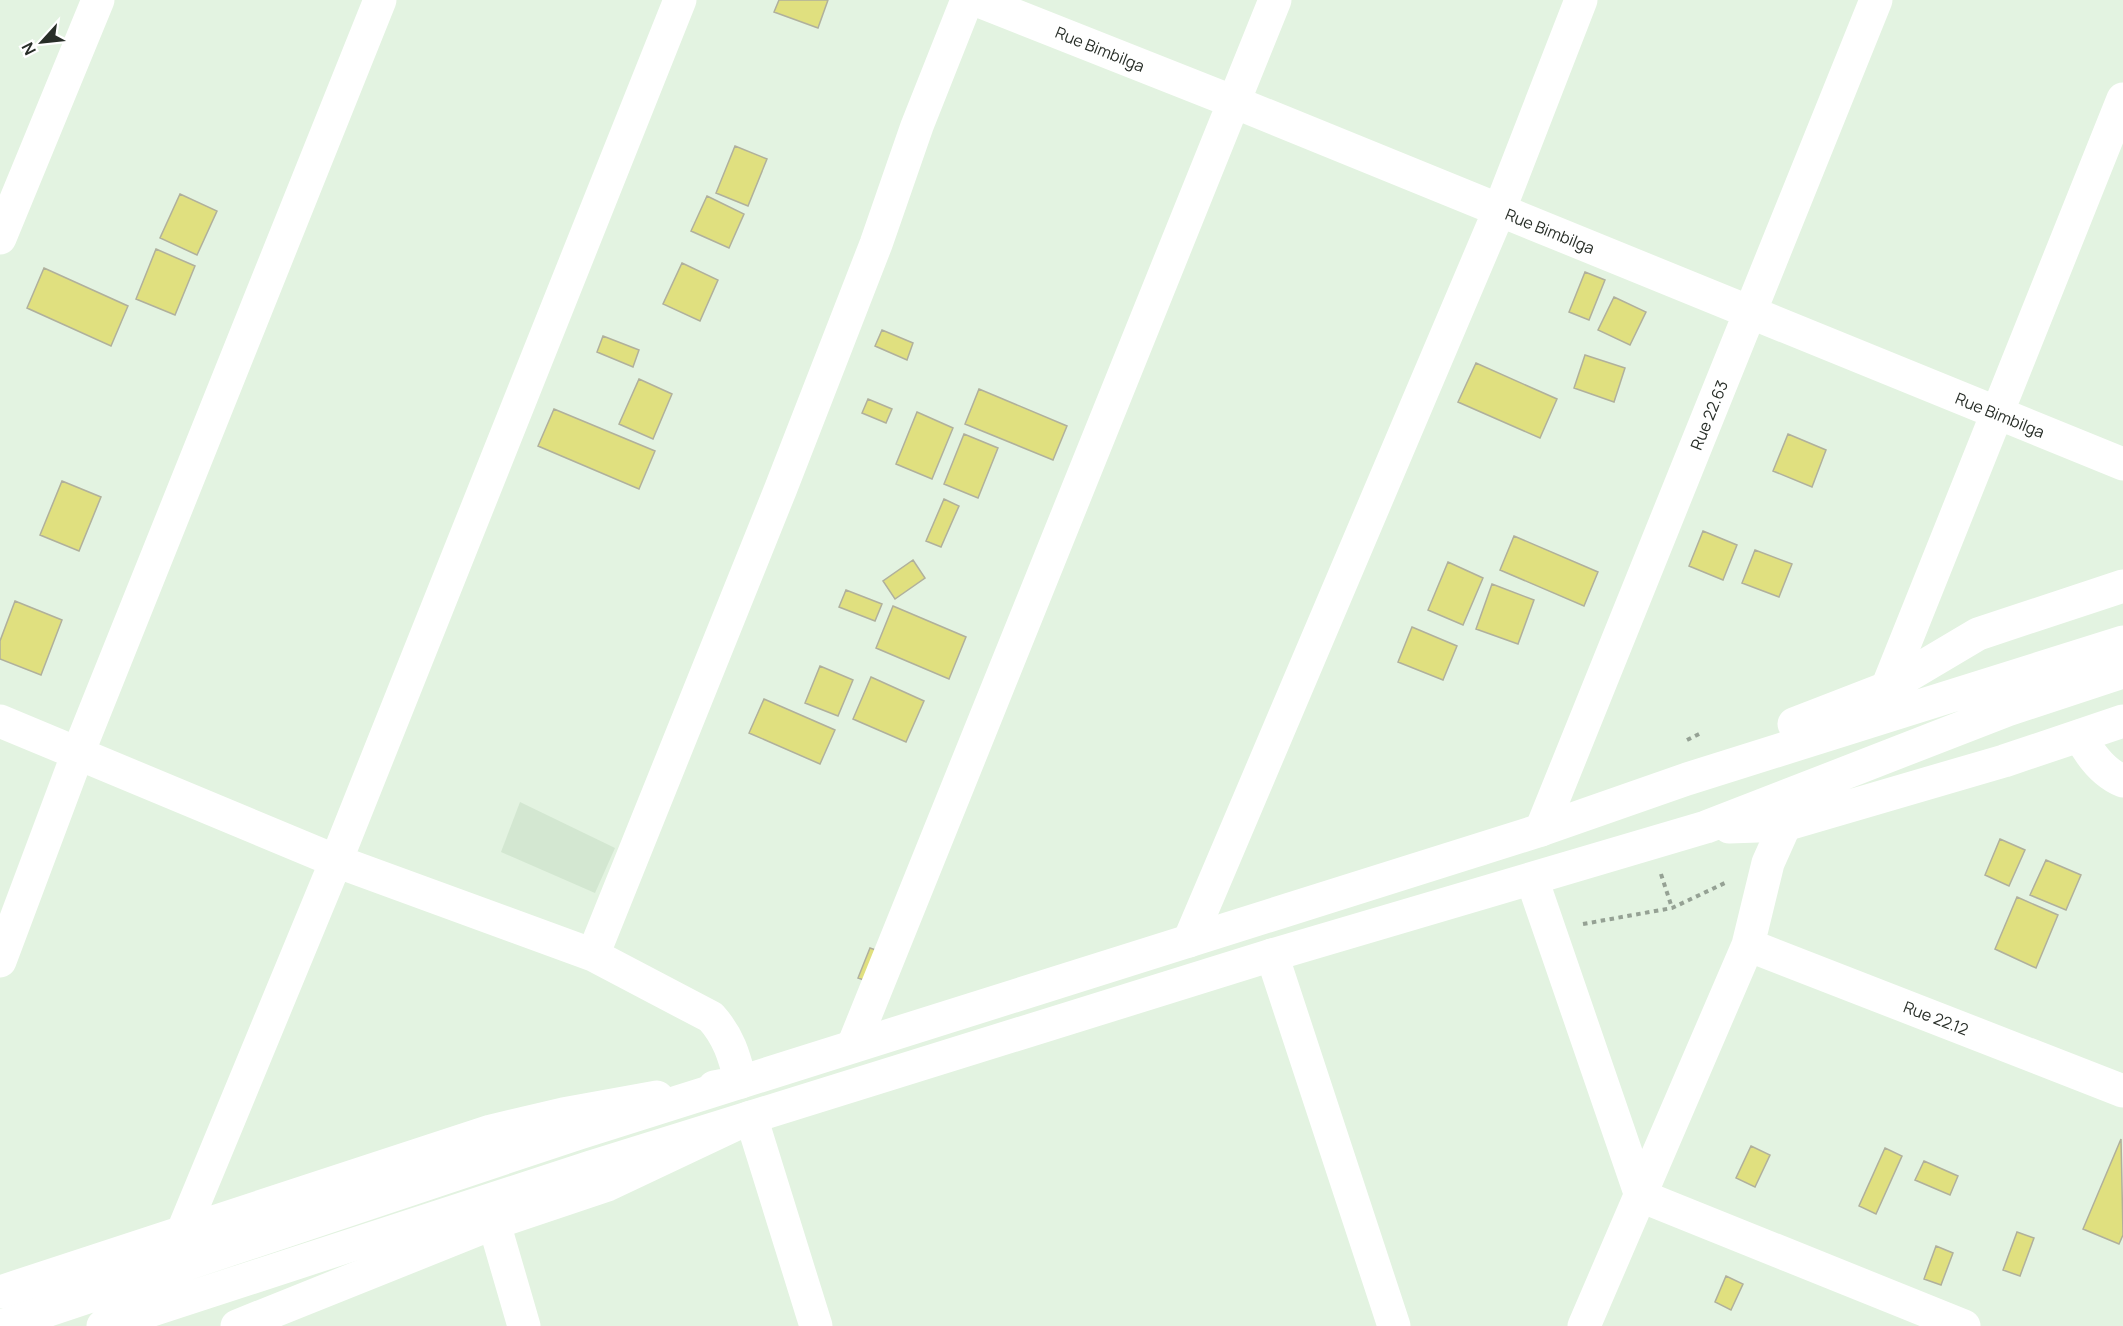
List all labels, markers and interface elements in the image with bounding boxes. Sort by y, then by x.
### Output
north arrow [12,12,72,72]
street label: Rue Bimbilga [1052,21,1148,77]
text: N [16,39,41,59]
street label: Rue Bimbilga [1502,203,1598,259]
street label: Rue 22.63 [1685,377,1733,453]
street label: Rue Bimbilga [1952,387,2048,443]
street label: Rue 22.12 [1900,996,1972,1040]

